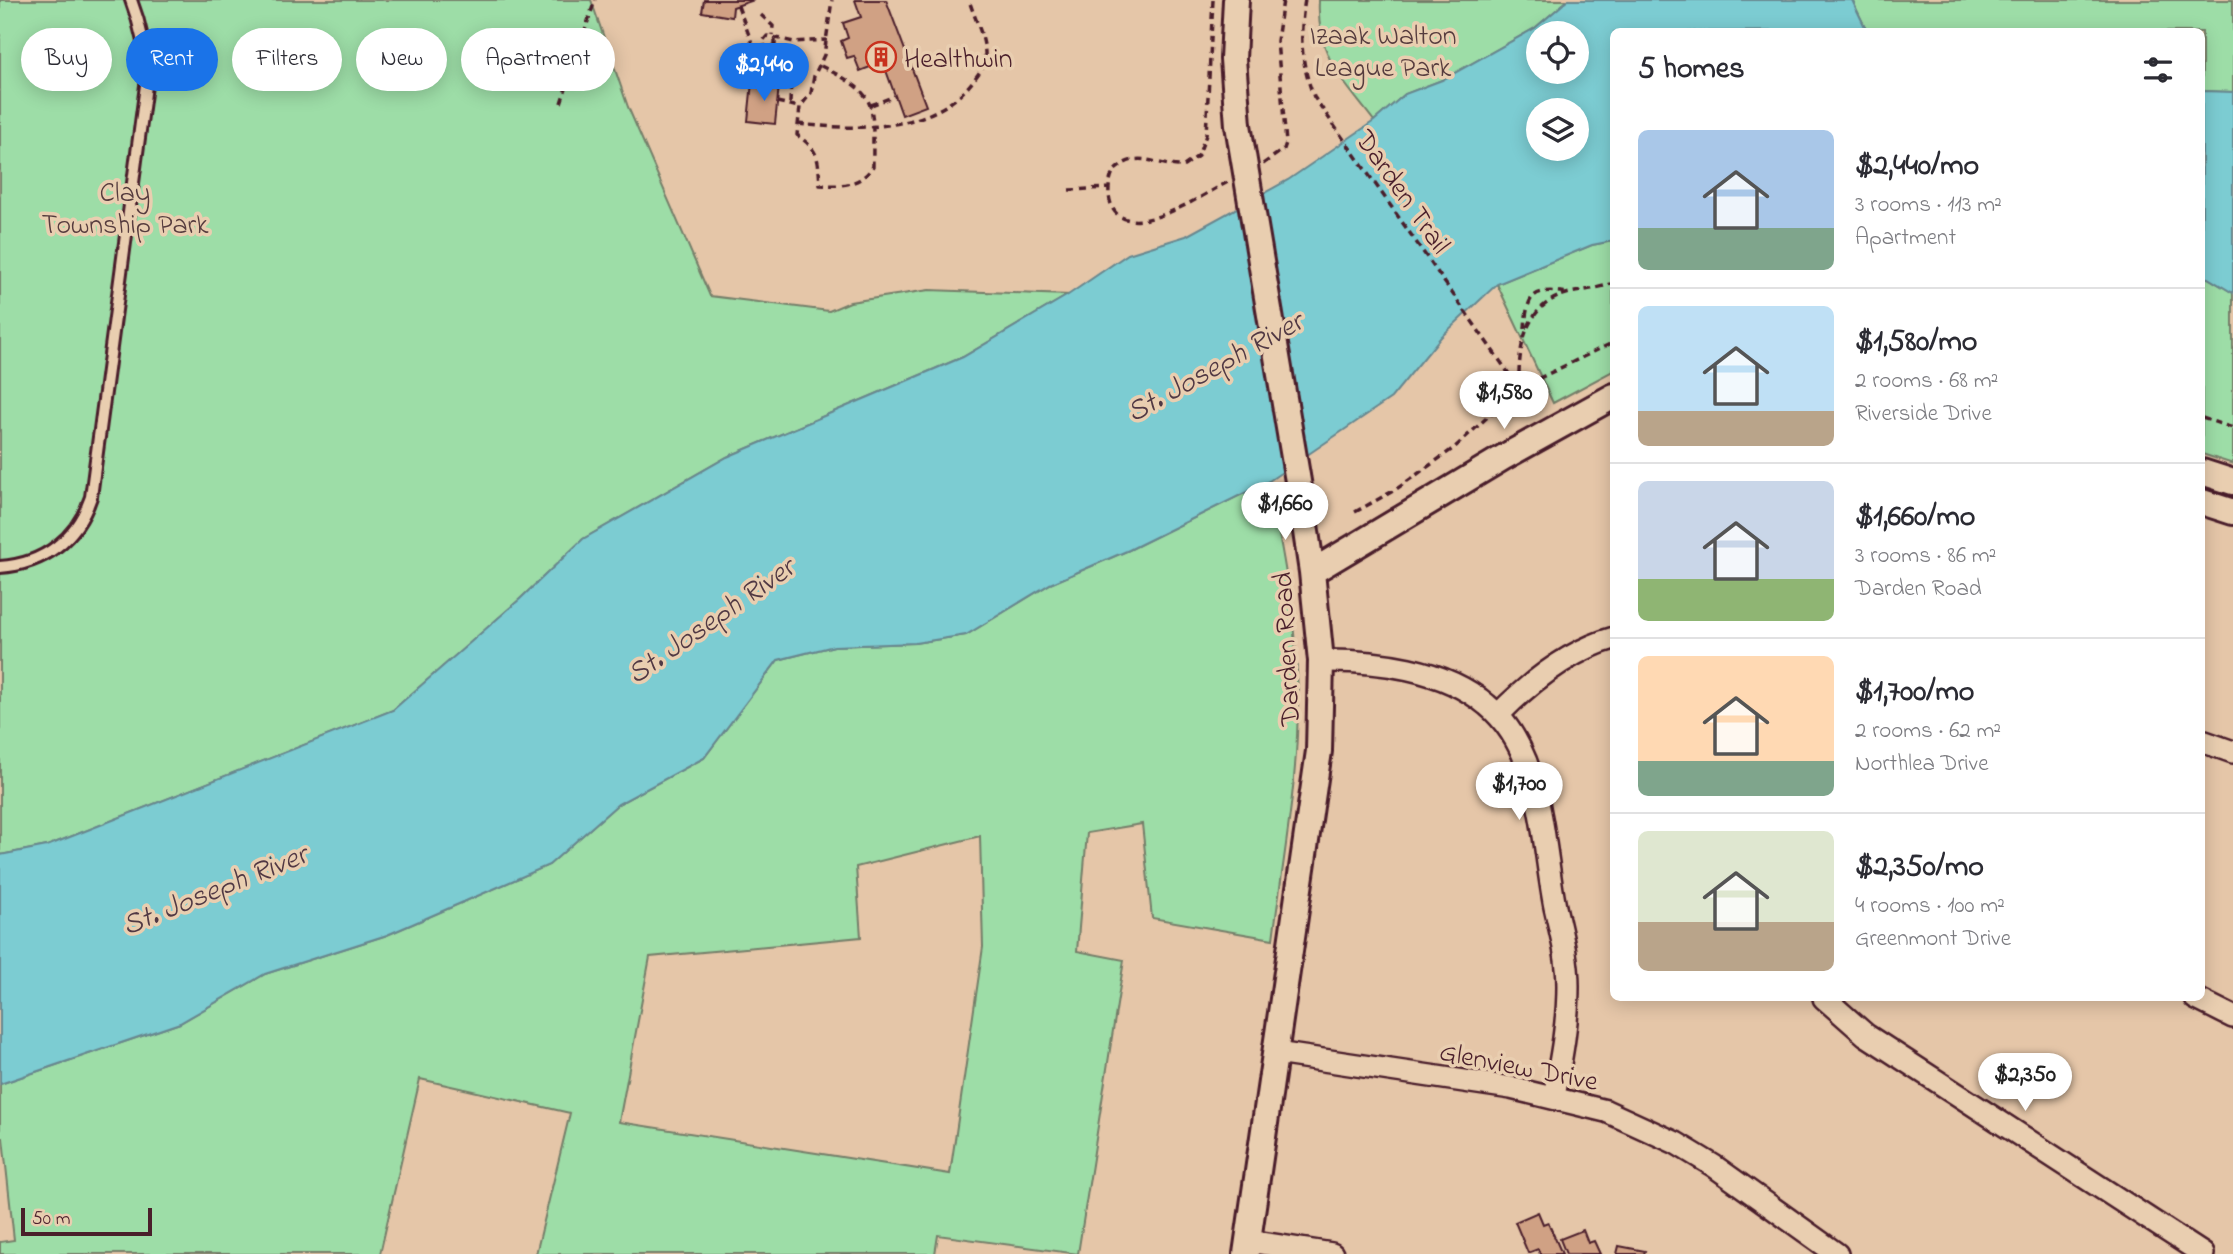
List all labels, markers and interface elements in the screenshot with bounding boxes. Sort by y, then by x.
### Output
park label: Izaak Walton League Park [1309,17,1457,90]
map controls [1526,21,1589,161]
button: locate [1526,21,1589,84]
chip: Buy [21,28,112,91]
chip: Rent [126,28,218,91]
chip: Filters [232,28,342,91]
chip: New [356,28,447,91]
chip: Apartment [461,28,615,91]
building icon: Healthwin [864,40,898,74]
place label: Healthwin [904,40,1013,81]
pin: $2,440 [707,43,821,103]
text: 5 homes [1638,48,1745,92]
text: $2,440 [735,49,793,82]
icon: filters [2139,51,2177,89]
button: layers [1526,98,1589,161]
street label: Darden Trail [1343,122,1459,263]
text: $2,440/mo [1855,145,1979,189]
icon: home [1694,158,1778,242]
park label: Clay Township Park [41,174,209,247]
text: 3 rooms · 113 m² [1855,189,2002,222]
text: Apartment [1855,222,1956,255]
water label: St. Joseph River [1119,300,1315,435]
text: $1,580/mo [1855,321,1977,365]
icon: home [1694,334,1778,418]
text: 2 rooms · 68 m² [1855,365,1998,398]
pin: $1,580 [1447,372,1561,431]
text: $1,580 [1476,377,1532,410]
text: Riverside Drive [1855,398,1992,431]
pin: $1,660 [1228,482,1342,542]
text: $1,660 [1257,488,1313,521]
text: $1,660/mo [1855,496,1975,540]
icon: home [1694,509,1778,593]
text: 3 rooms · 86 m² [1855,540,1996,573]
water label: St. Joseph River [619,546,808,697]
street label: Darden Road [1264,570,1313,728]
text: Darden Road [1855,573,1982,606]
text: $1,700/mo [1855,671,1974,715]
icon: home [1694,684,1778,768]
text: 2 rooms · 62 m² [1855,715,2001,748]
text: Northlea Drive [1855,748,1989,781]
pin: $1,700 [1462,762,1576,822]
text: $1,700 [1492,768,1546,801]
water label: St. Joseph River [116,833,318,949]
text: $2,350/mo [1855,846,1984,890]
icon: home [1694,859,1778,943]
text: 4 rooms · 100 m² [1855,890,2005,923]
text: Greenmont Drive [1855,923,2011,956]
street label: Glenview Drive [1435,1033,1602,1104]
pin: $2,350 [1968,1054,2082,1113]
text: $2,350 [1994,1059,2056,1092]
scale bar [21,1205,152,1237]
text: 50 m [32,1206,71,1233]

